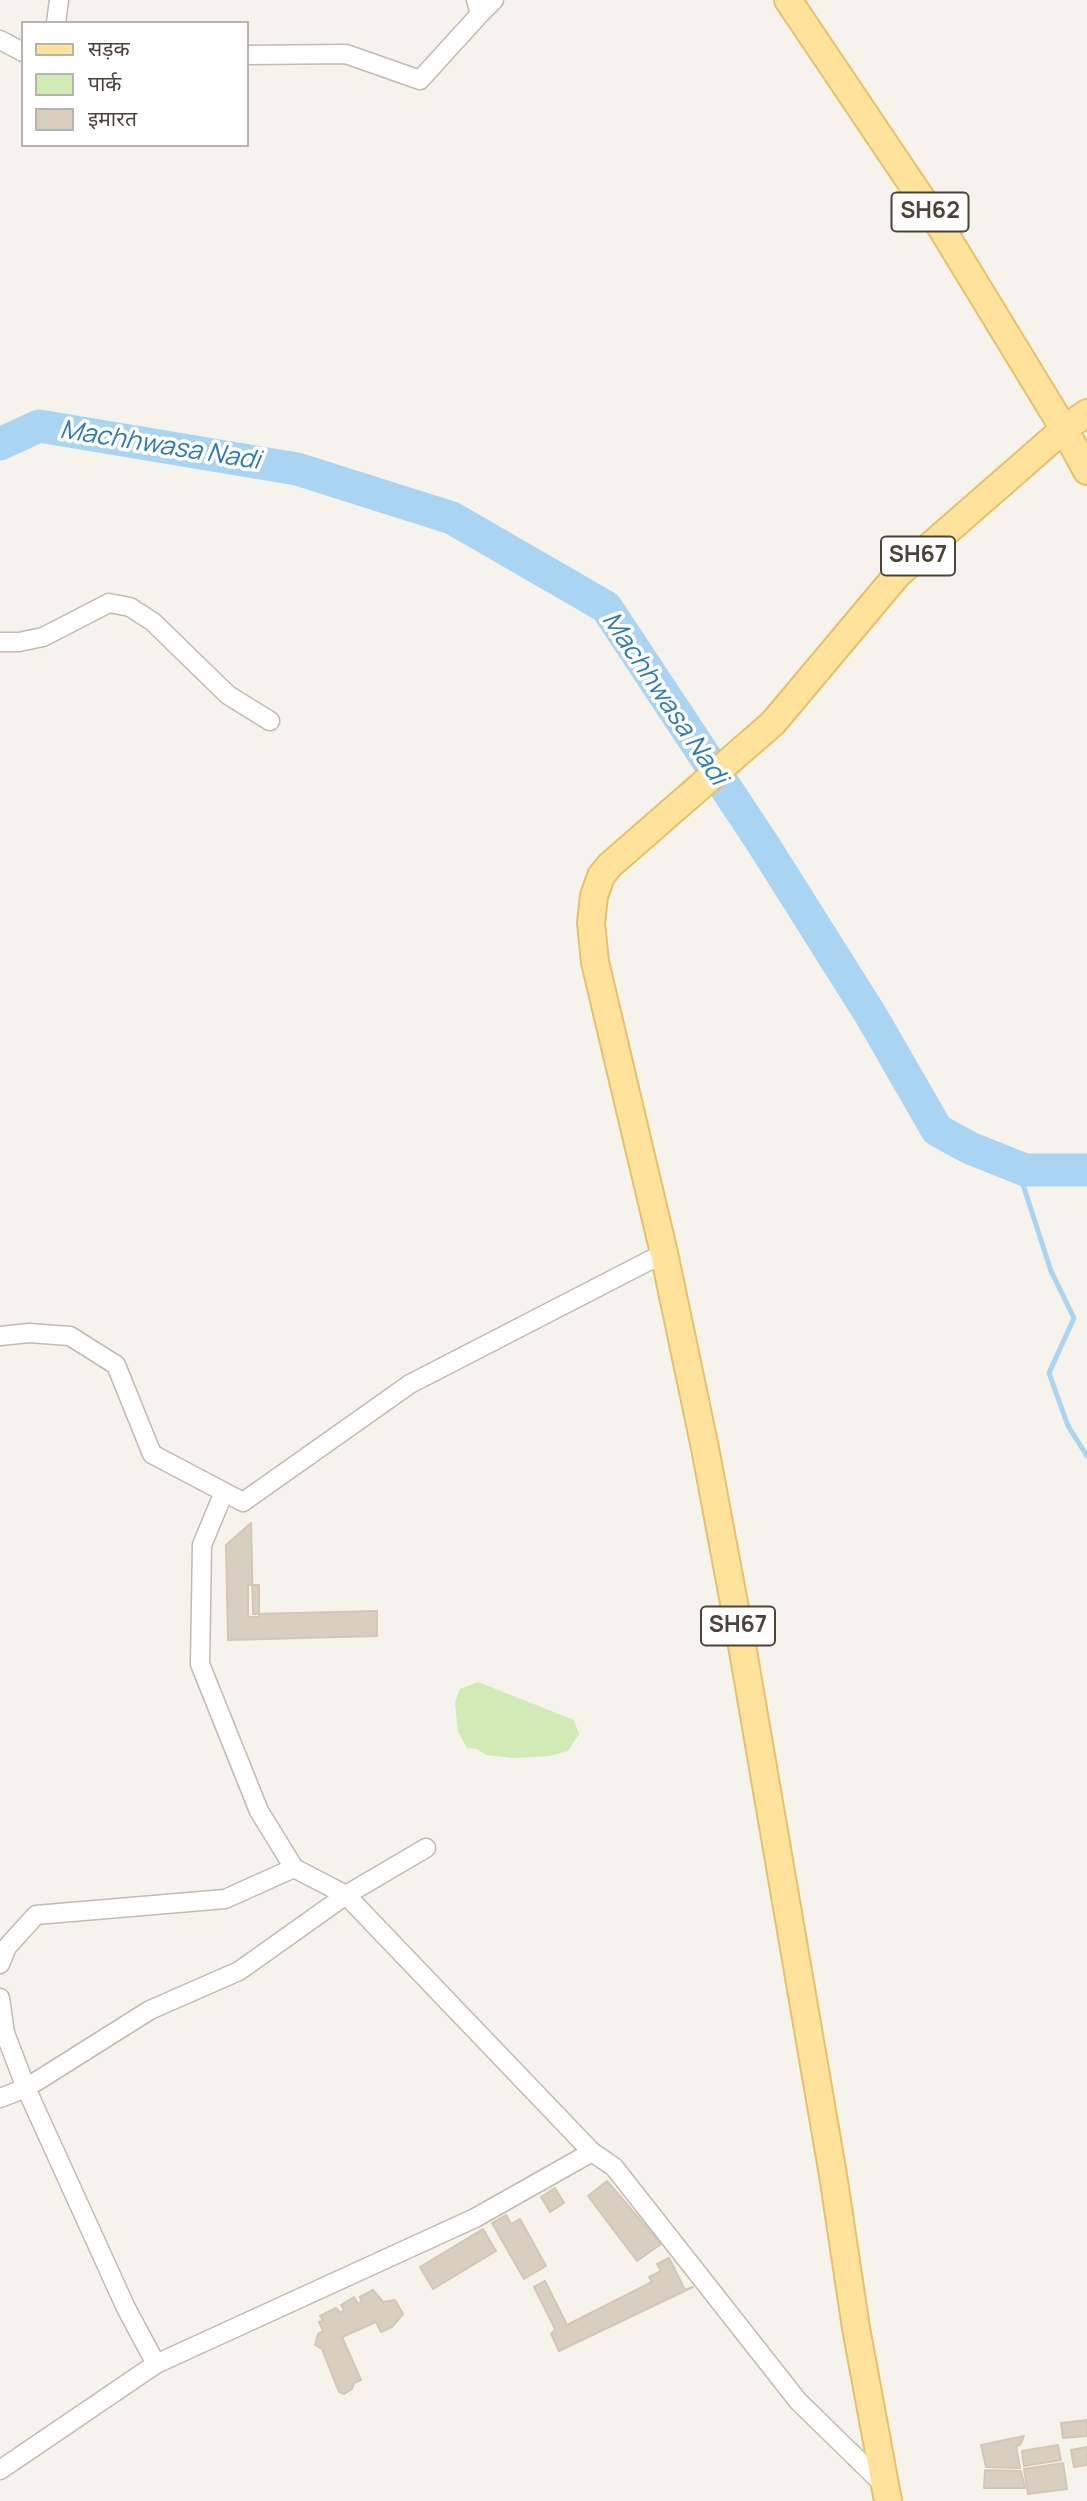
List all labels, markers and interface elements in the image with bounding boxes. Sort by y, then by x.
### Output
legend [21,21,248,147]
text: सड़क [88,34,130,62]
text: पार्क [88,69,122,97]
text: इमारत [88,104,137,132]
road number: SH62 [892,192,968,232]
water label: Machhwasa Nadi [58,415,262,477]
road number: SH67 [881,536,955,576]
water label: Machhwasa Nadi [595,606,733,792]
road number: SH67 [701,1606,775,1646]

